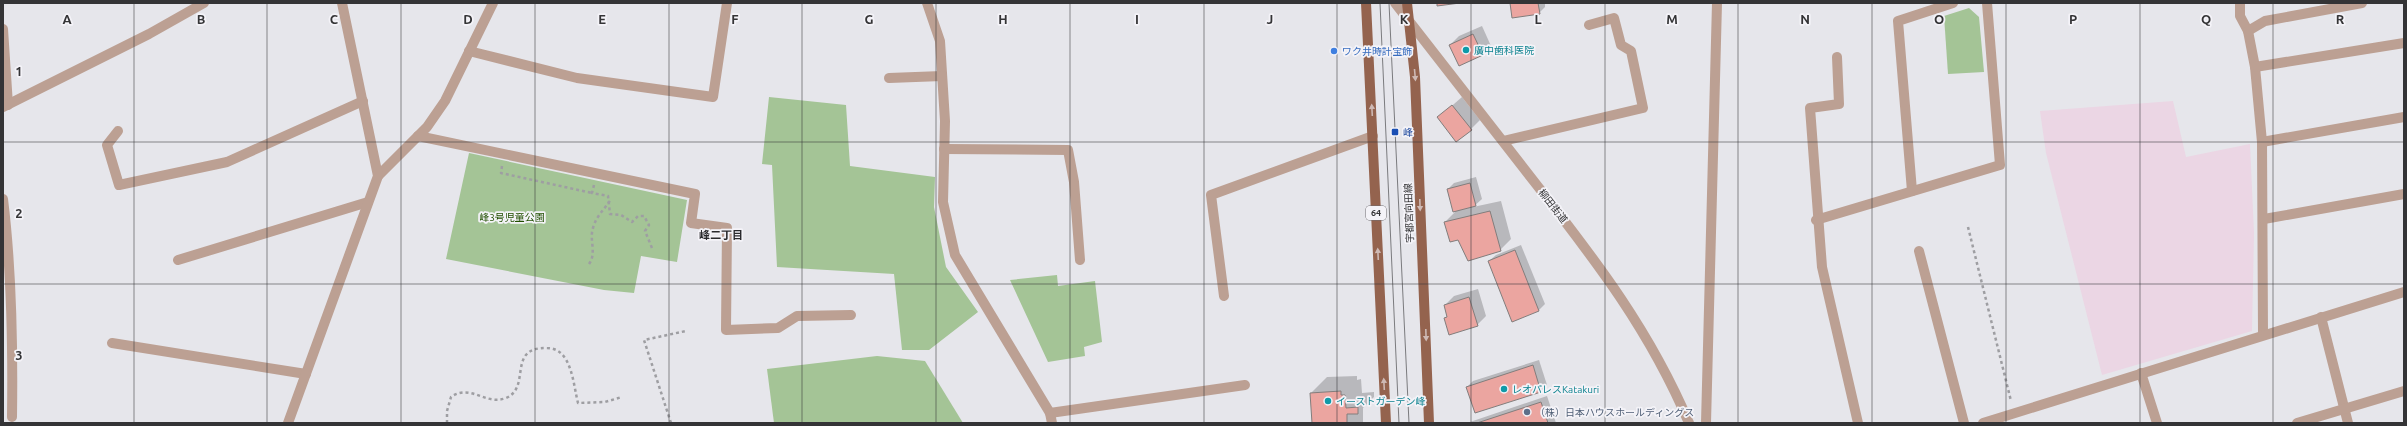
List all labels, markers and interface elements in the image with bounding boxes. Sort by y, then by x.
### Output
text: A [62,12,72,26]
text: B [197,12,206,26]
text: C [330,12,339,26]
text: D [463,12,473,26]
text: E [598,12,606,26]
text: F [731,12,739,26]
text: G [865,12,874,26]
text: H [998,12,1008,26]
text: I [1135,12,1139,26]
text: J [1267,12,1273,26]
text: K [1400,12,1409,26]
text: L [1534,12,1542,26]
text: M [1666,12,1678,26]
text: N [1800,12,1810,26]
text: O [1934,12,1944,26]
text: P [2069,12,2077,26]
text: Q [2201,12,2211,26]
text: R [2336,12,2345,26]
marker: 廣中歯科医院 [1461,45,1471,55]
place label: 廣中歯科医院 [1474,45,1534,56]
marker: ワク井時計宝飾 [1329,46,1339,56]
place label: ワク井時計宝飾 [1342,46,1412,57]
text: 1 [15,64,23,78]
one-way arrow [1411,69,1418,81]
one-way arrow [1368,104,1375,116]
marker: 峰 [1390,127,1400,137]
place label: 峰 [1403,127,1413,138]
street label: 宇都宮向田線 [1402,183,1416,243]
street label: 柳田街道 [1536,187,1570,225]
one-way arrow [1417,199,1424,211]
text: 2 [15,206,23,220]
road number: 64 [1366,206,1386,220]
park label: 峰3号児童公園 [479,212,545,223]
district label: 峰二丁目 [699,229,743,241]
one-way arrow [1375,247,1381,260]
one-way arrow [1422,329,1429,341]
text: 3 [15,348,23,362]
one-way arrow [1381,377,1387,390]
marker: レオパレスKatakuri [1499,384,1509,394]
place label: レオパレスKatakuri [1512,384,1599,395]
marker: イーストガーデン峰 [1323,396,1333,406]
place label: イーストガーデン峰 [1336,396,1426,407]
marker: （株）日本ハウスホールディングス [1522,407,1532,417]
place label: （株）日本ハウスホールディングス [1535,407,1694,418]

